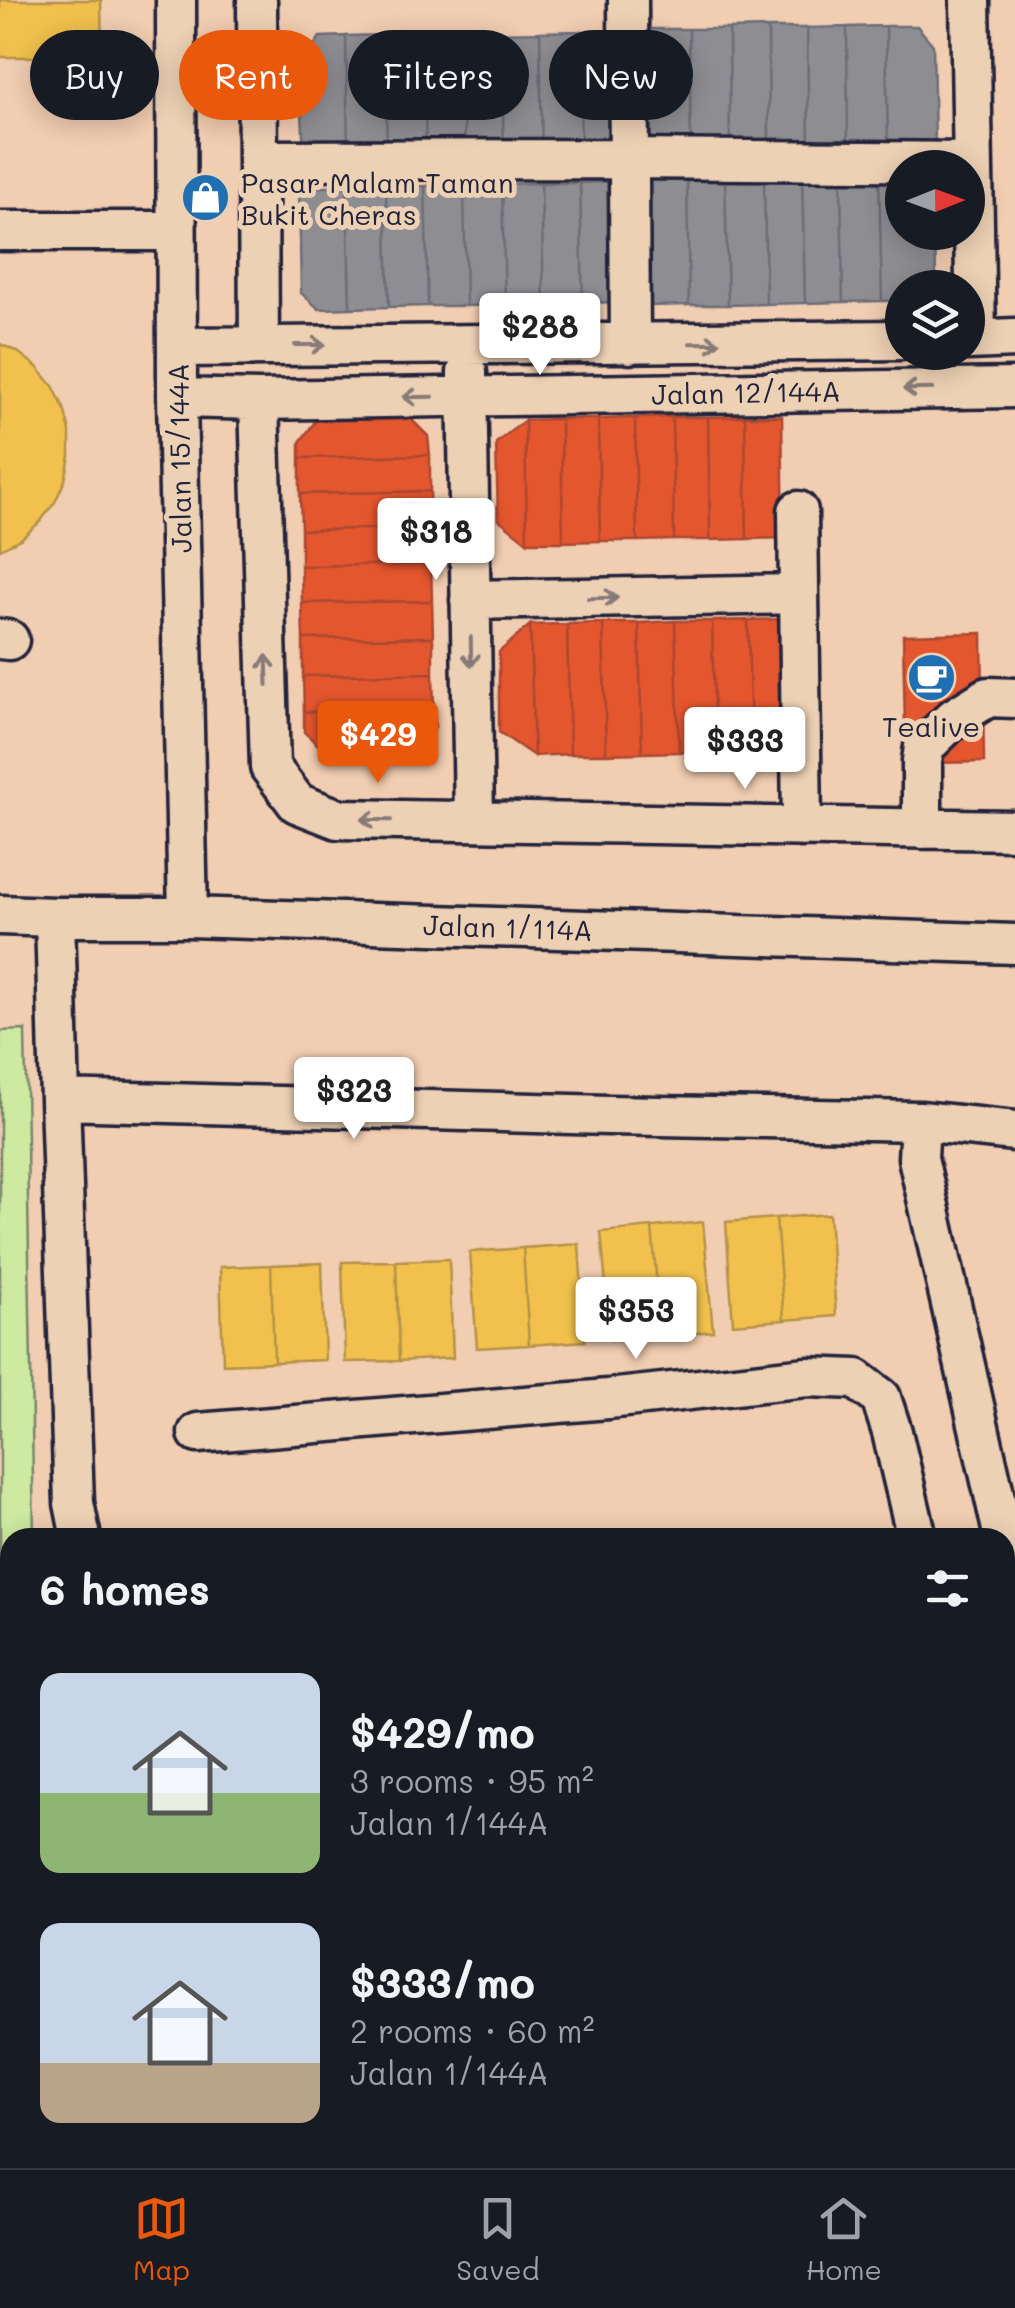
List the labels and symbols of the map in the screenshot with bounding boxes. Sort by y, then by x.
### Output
north arrow [885,150,985,250]
place label: Pasar Malam Taman Bukit Cheras [241,164,513,232]
shop icon: Pasar Malam Taman Bukit Cheras [180,172,232,224]
pin: $288 [481,293,599,378]
one-way arrow [688,334,720,352]
one-way arrow [292,336,325,354]
street label: Jalan 15/144A [159,363,199,553]
street label: Jalan 12/144A [651,372,841,412]
one-way arrow [902,380,934,399]
one-way arrow [402,387,434,406]
pin: $318 [377,498,495,583]
one-way arrow [586,588,618,608]
one-way arrow [462,636,480,668]
cafe icon: Tealive [905,652,957,704]
one-way arrow [258,654,277,686]
pin: $429 [319,701,437,786]
pin: $333 [686,707,804,792]
place label: Tealive [882,708,980,744]
one-way arrow [361,810,394,830]
street label: Jalan 1/114A [423,906,593,948]
pin: $323 [295,1057,413,1142]
pin: $353 [577,1277,695,1362]

